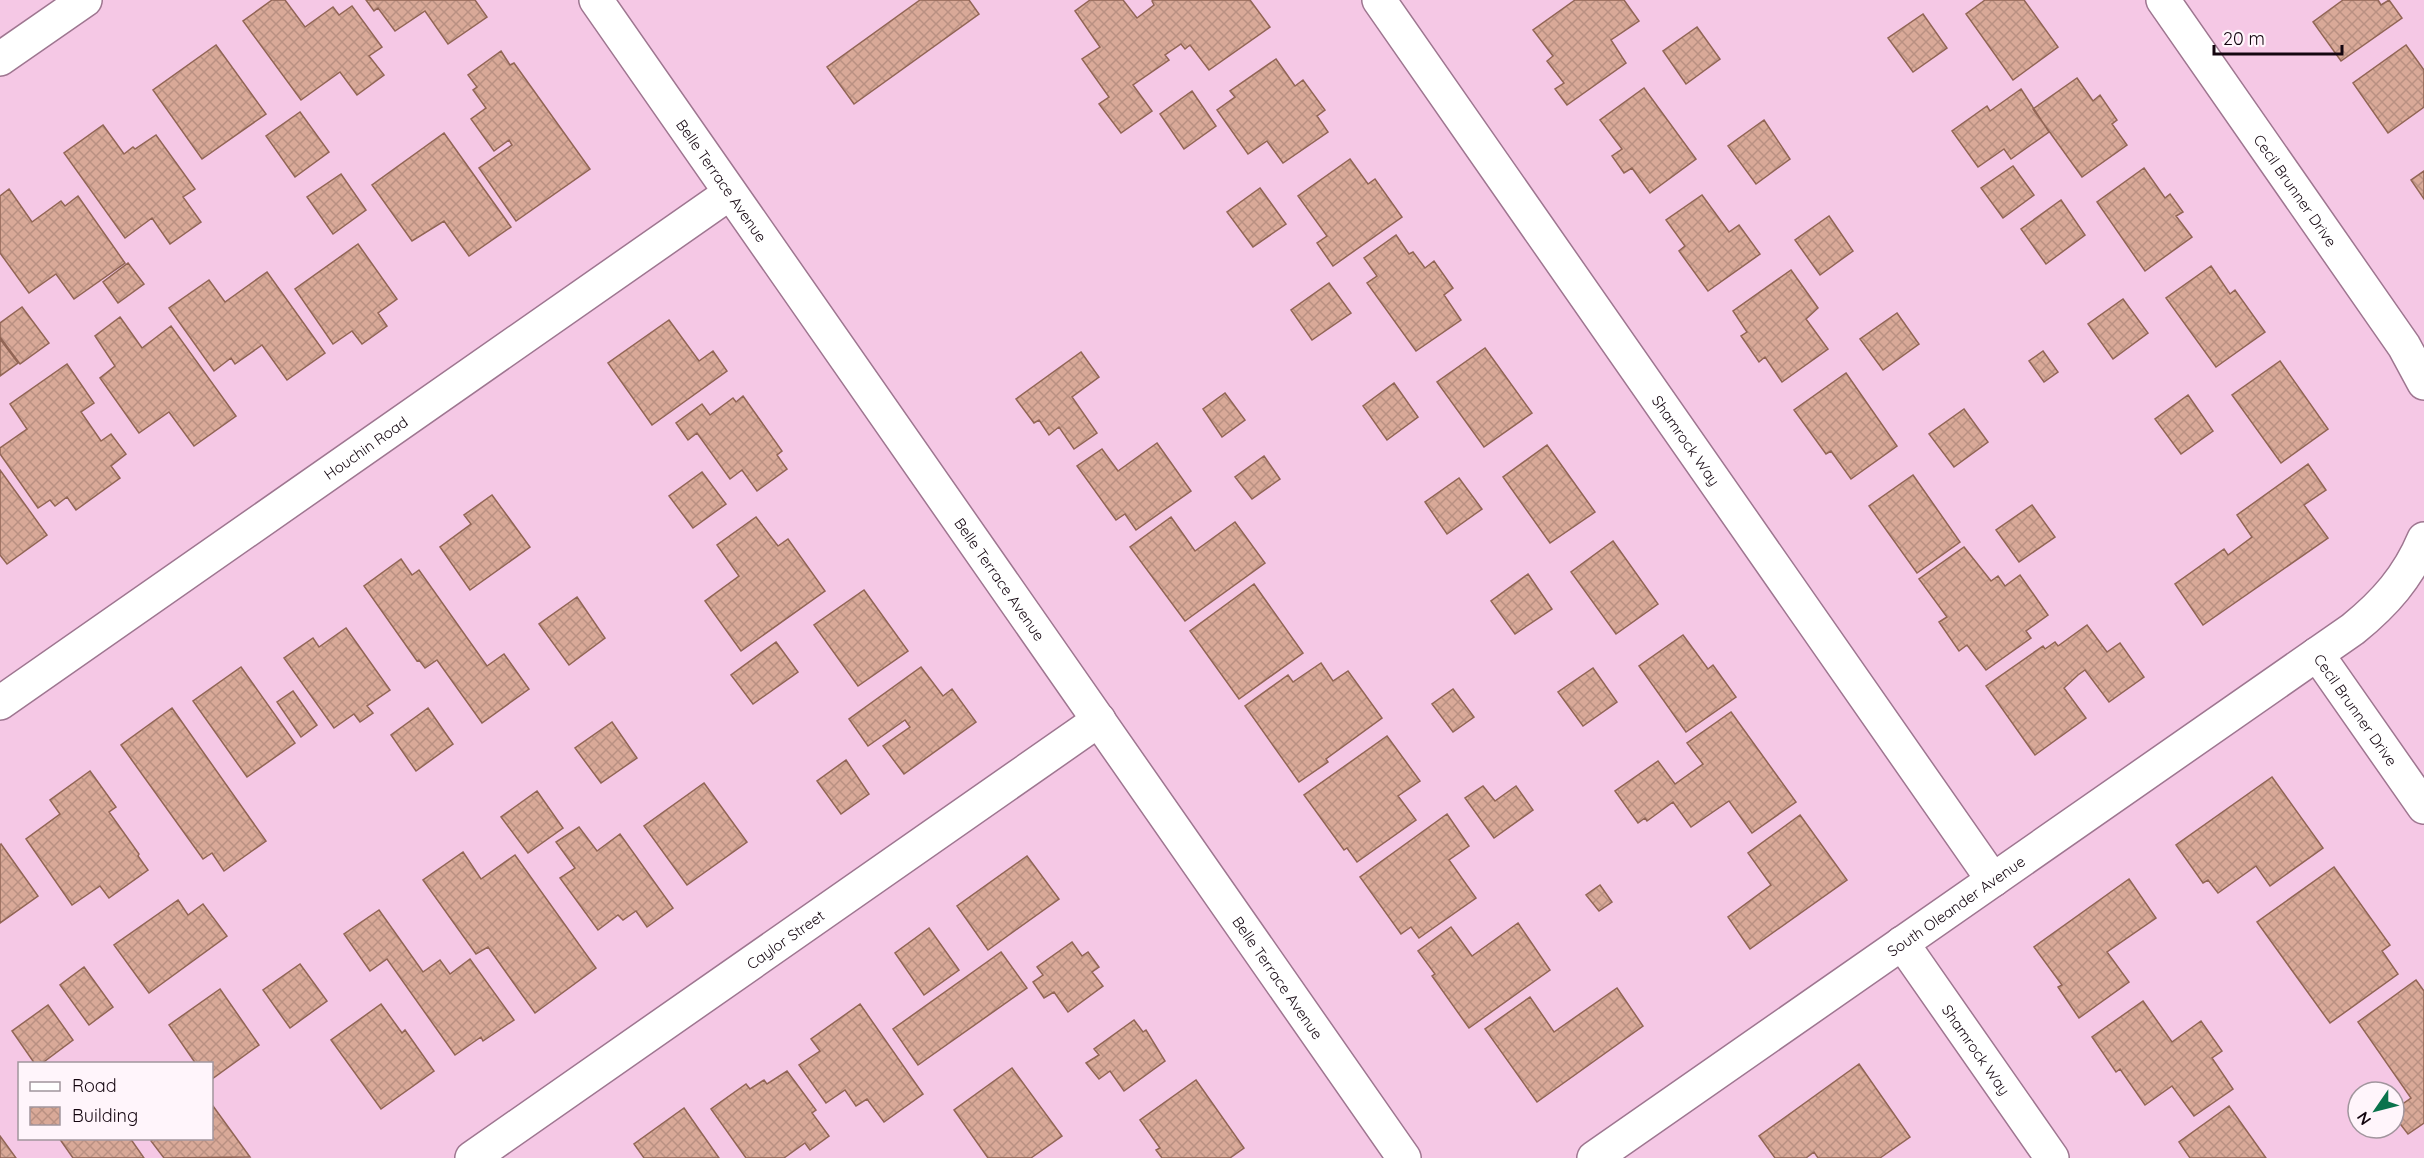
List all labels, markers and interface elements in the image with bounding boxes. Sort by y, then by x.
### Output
scale bar [2214,18,2342,56]
text: 20 m [2223,27,2265,50]
street label: Belle Terrace Avenue [672,115,771,246]
street label: Cecil Brunner Drive [2250,130,2341,250]
street label: Shamrock Way [1648,391,1724,489]
street label: Houchin Road [320,412,411,483]
street label: Belle Terrace Avenue [951,514,1049,644]
street label: Cecil Brunner Drive [2310,650,2402,770]
street label: South Oleander Avenue [1883,851,2028,960]
street label: Caylor Street [743,905,828,973]
street label: Belle Terrace Avenue [1229,912,1328,1043]
street label: Shamrock Way [1938,1001,2015,1099]
legend [18,1062,213,1140]
text: Road [72,1074,117,1097]
north arrow [2346,1080,2406,1140]
text: Building [72,1104,138,1127]
text: N [2352,1108,2375,1129]

